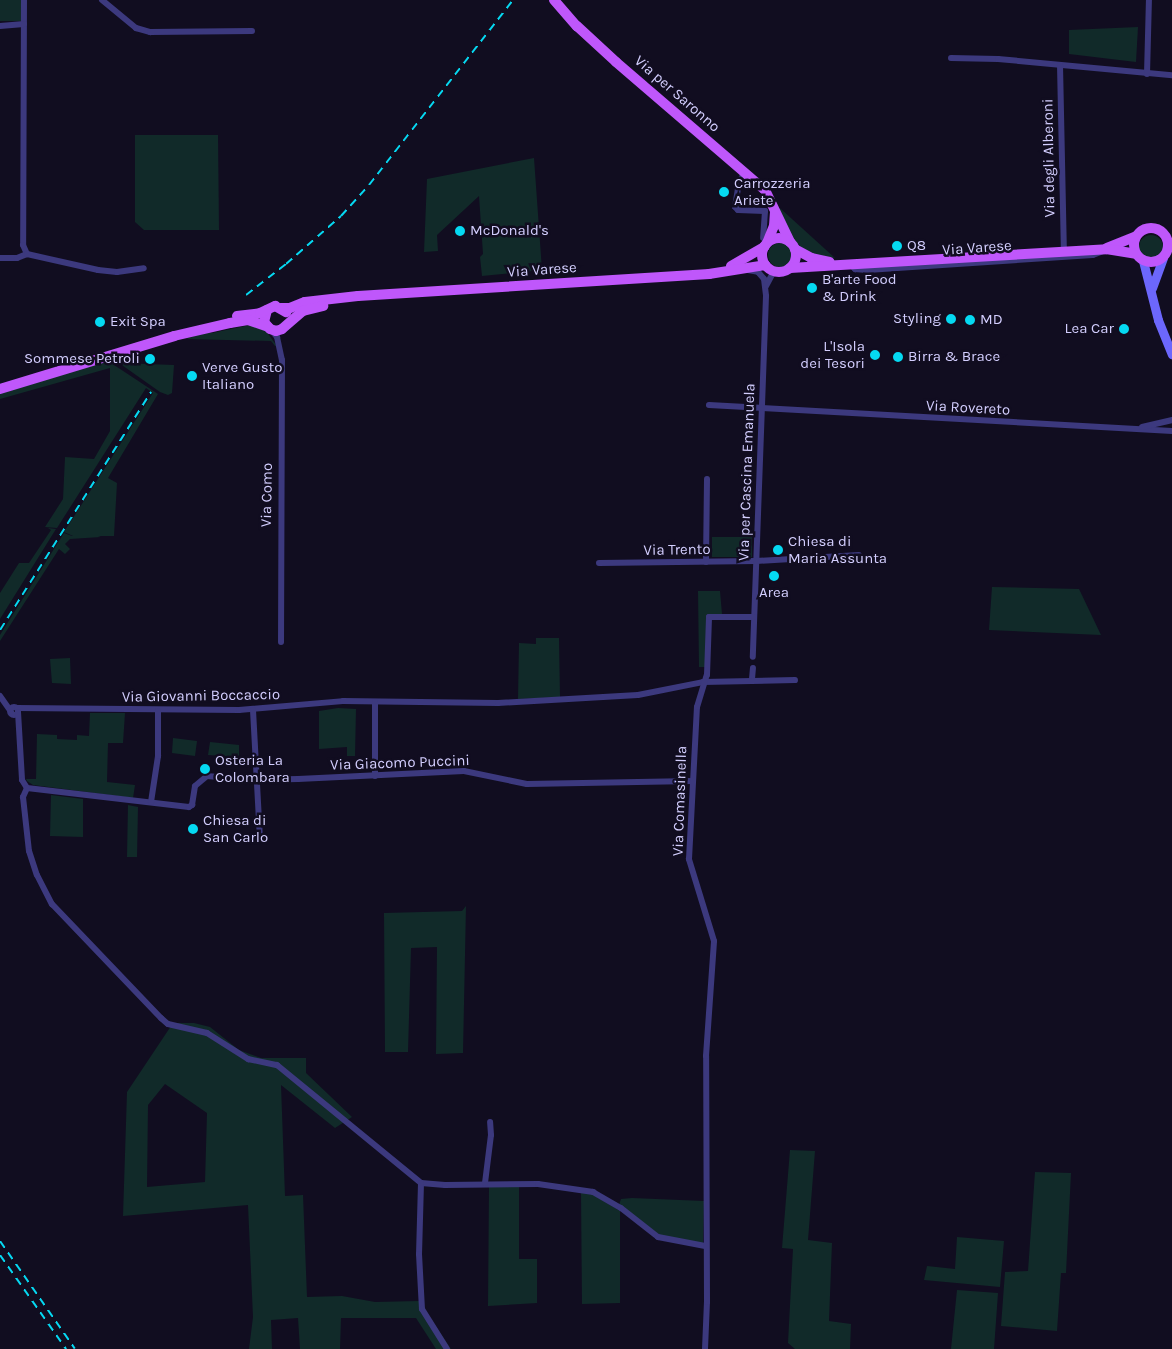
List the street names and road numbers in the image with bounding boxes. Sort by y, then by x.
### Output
street label: Via per Saronno [631,52,723,136]
street label: Via degli Alberoni [1039,99,1059,217]
street label: Via Varese [942,237,1012,259]
street label: Via Varese [507,259,577,281]
street label: Via per Cascina Emanuela [735,383,759,561]
street label: Via Rovereto [925,397,1011,419]
street label: Via Como [257,463,277,527]
street label: Via Trento [643,540,711,560]
street label: Via Giovanni Boccaccio [122,686,280,706]
street label: Via Comasinella [669,746,691,856]
street label: Via Giacomo Puccini [330,752,470,774]

